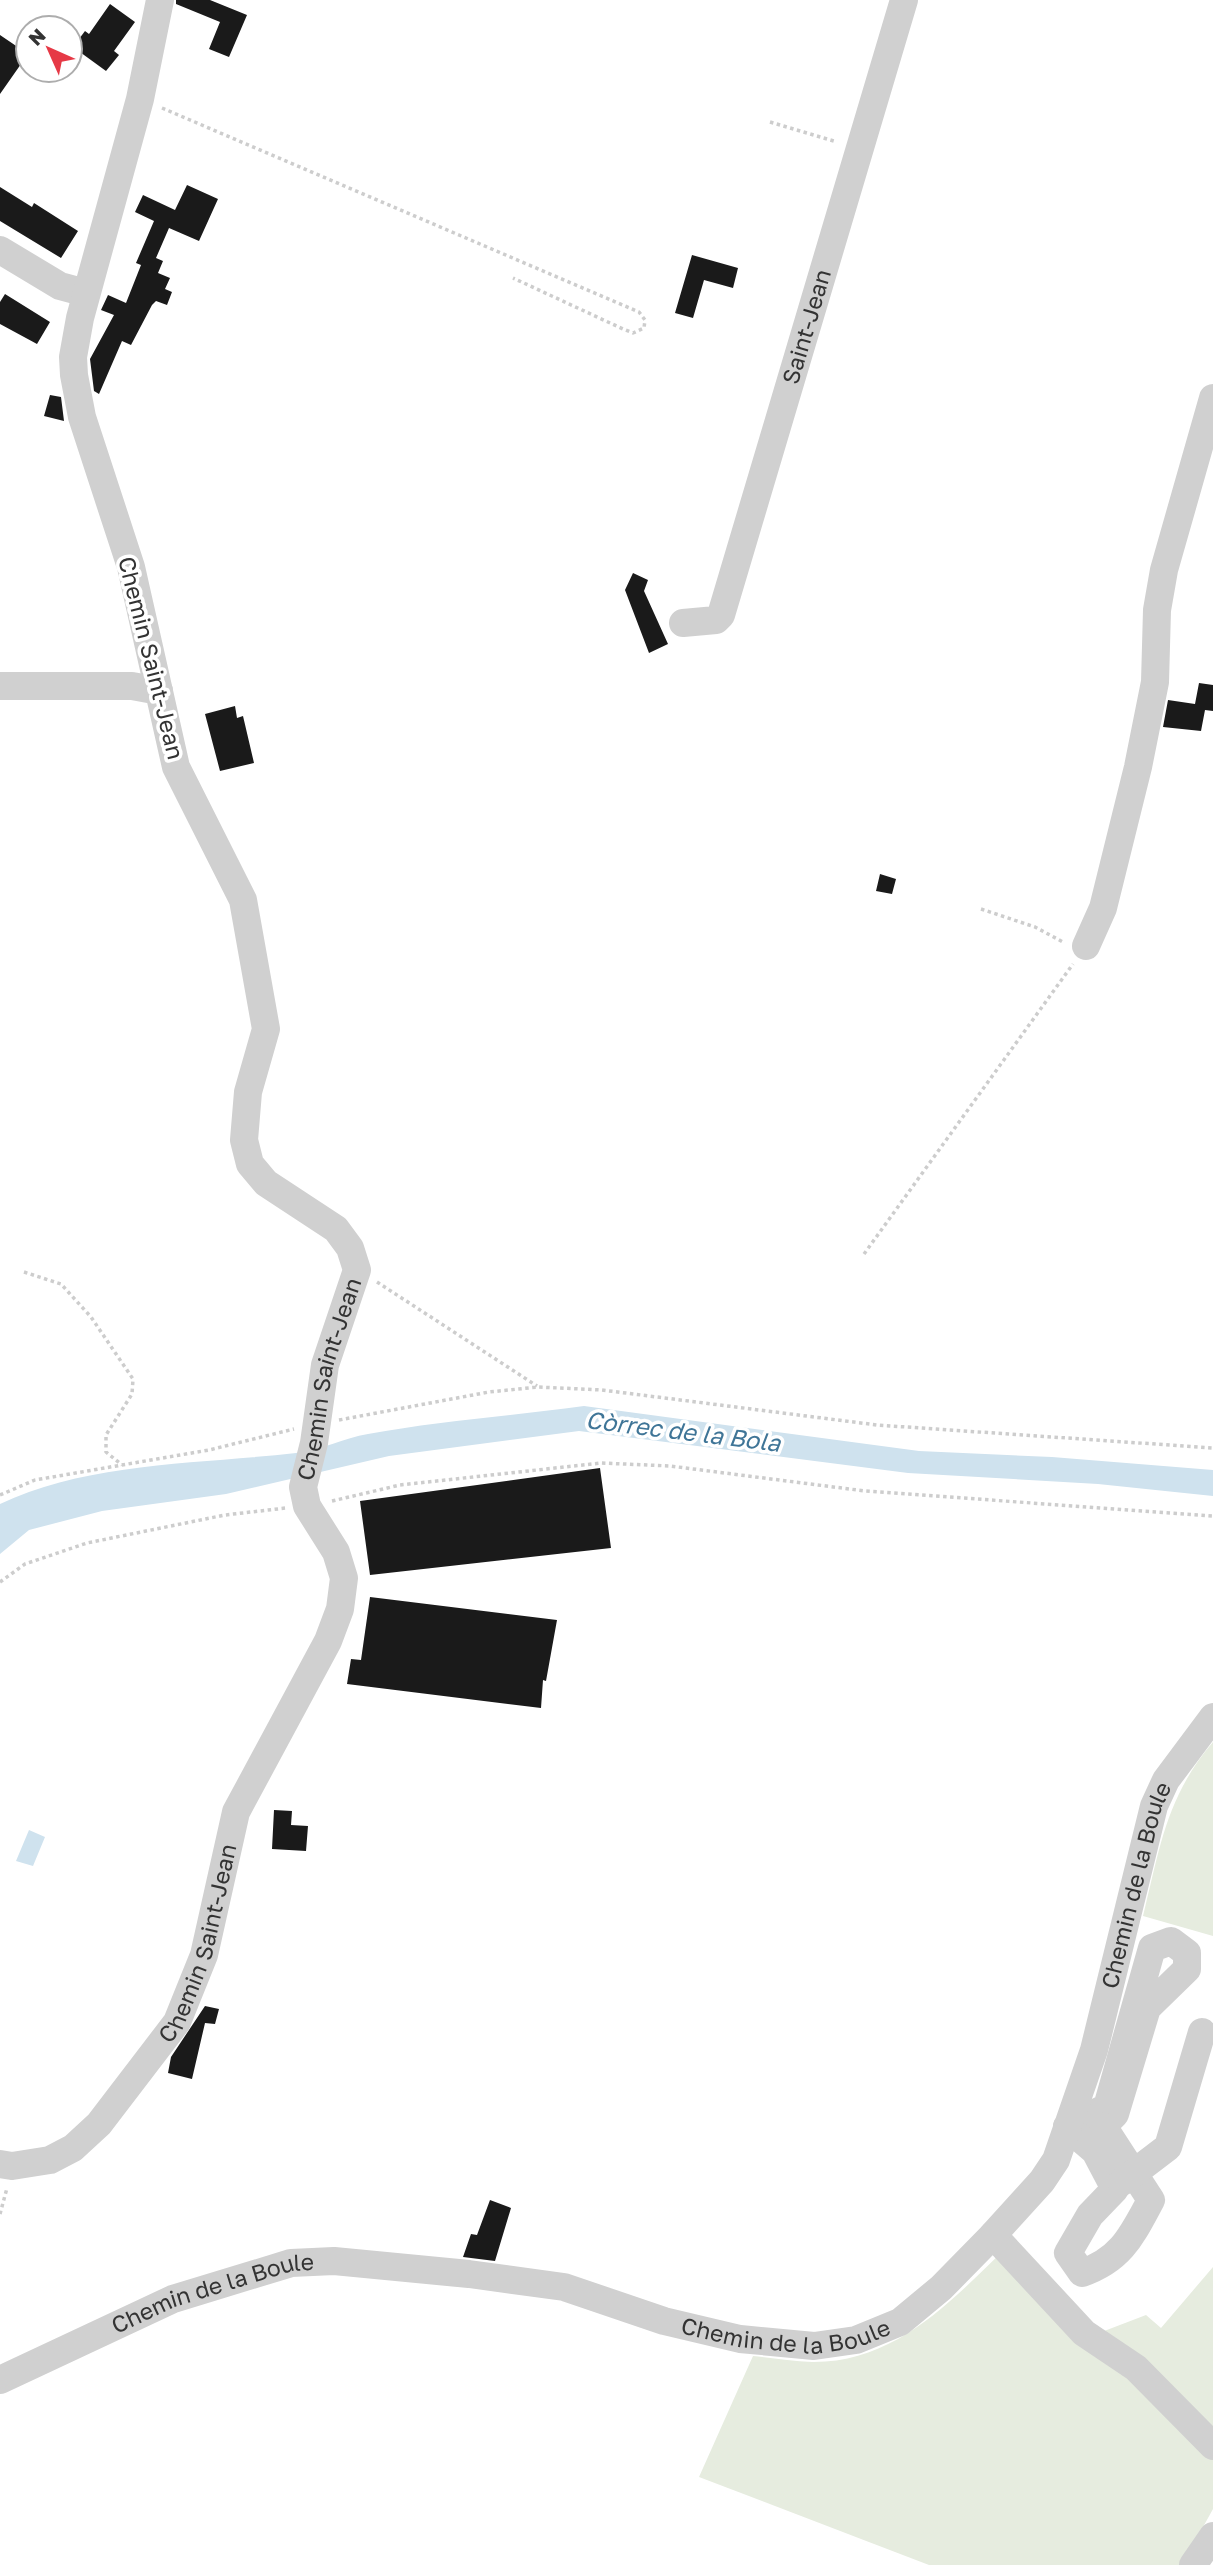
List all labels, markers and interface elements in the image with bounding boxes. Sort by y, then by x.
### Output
north arrow [14,14,84,84]
text: N [23,23,50,50]
street label: Saint-Jean [775,266,836,387]
street label: Chemin Saint-Jean [113,553,191,762]
street label: Chemin Saint-Jean [290,1274,366,1483]
water label: Còrrec de la Bola [584,1404,784,1457]
street label: Chemin de la Boule [1095,1777,1176,1991]
street label: Chemin Saint-Jean [151,1841,241,2048]
street label: Chemin de la Boule [107,2247,314,2339]
street label: Chemin de la Boule [679,2311,894,2359]

